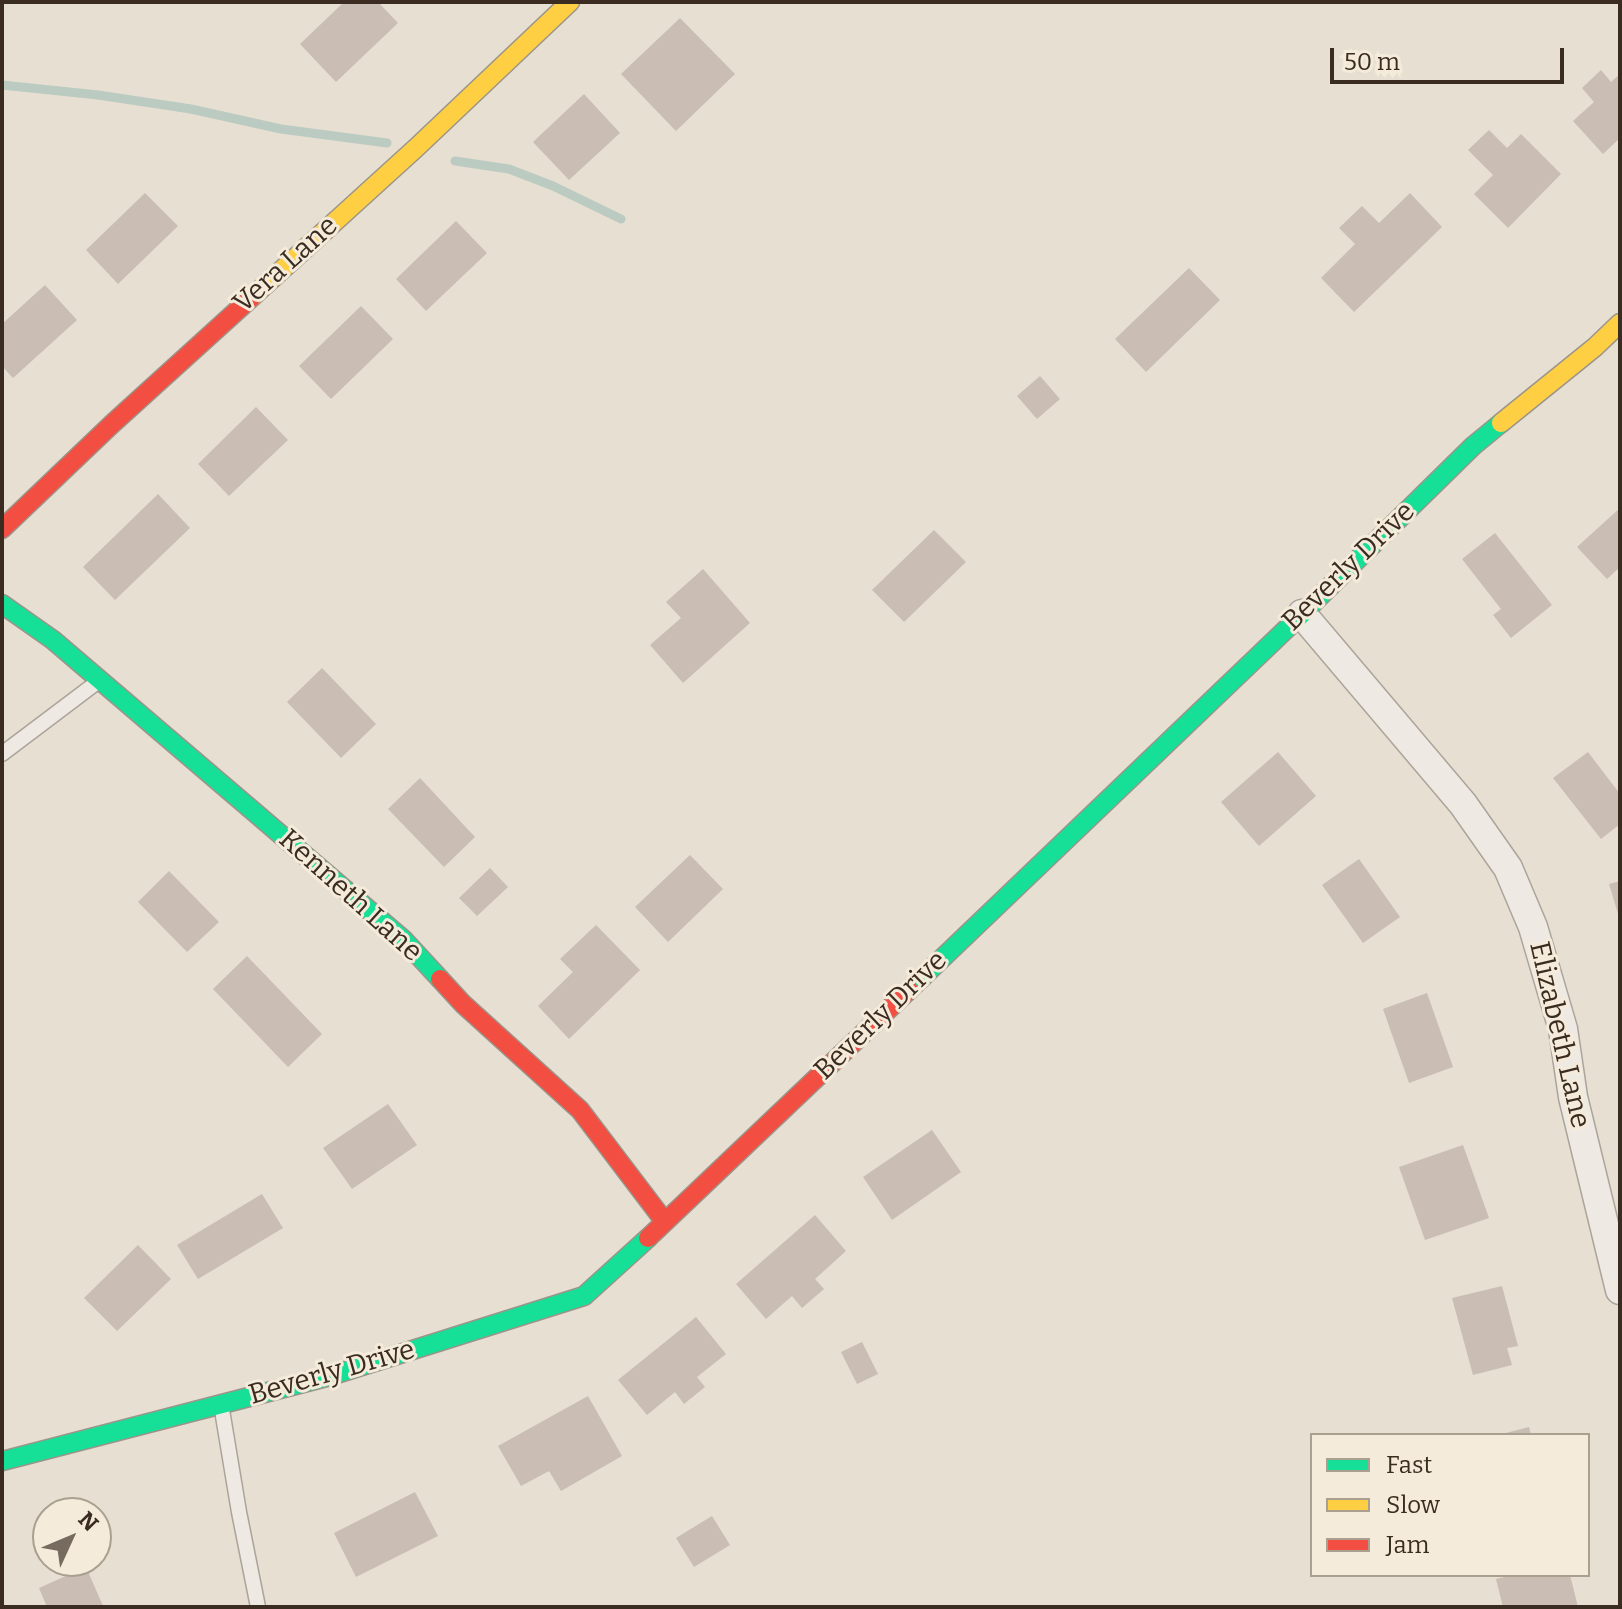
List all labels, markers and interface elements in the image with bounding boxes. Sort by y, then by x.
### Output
scale bar [1334,32,1568,82]
text: 50 m [1344,48,1400,76]
street label: Vera Lane [227,210,345,320]
street label: Beverly Drive [1276,496,1422,638]
street label: Kenneth Lane [271,823,429,969]
street label: Elizabeth Lane [1521,938,1597,1132]
street label: Beverly Drive [808,945,954,1087]
street label: Beverly Drive [245,1333,419,1413]
legend [1310,1433,1590,1577]
text: Fast [1386,1451,1432,1479]
text: Slow [1386,1491,1440,1519]
north arrow [32,1497,112,1577]
text: N [73,1506,104,1537]
text: Jam [1386,1531,1429,1559]

